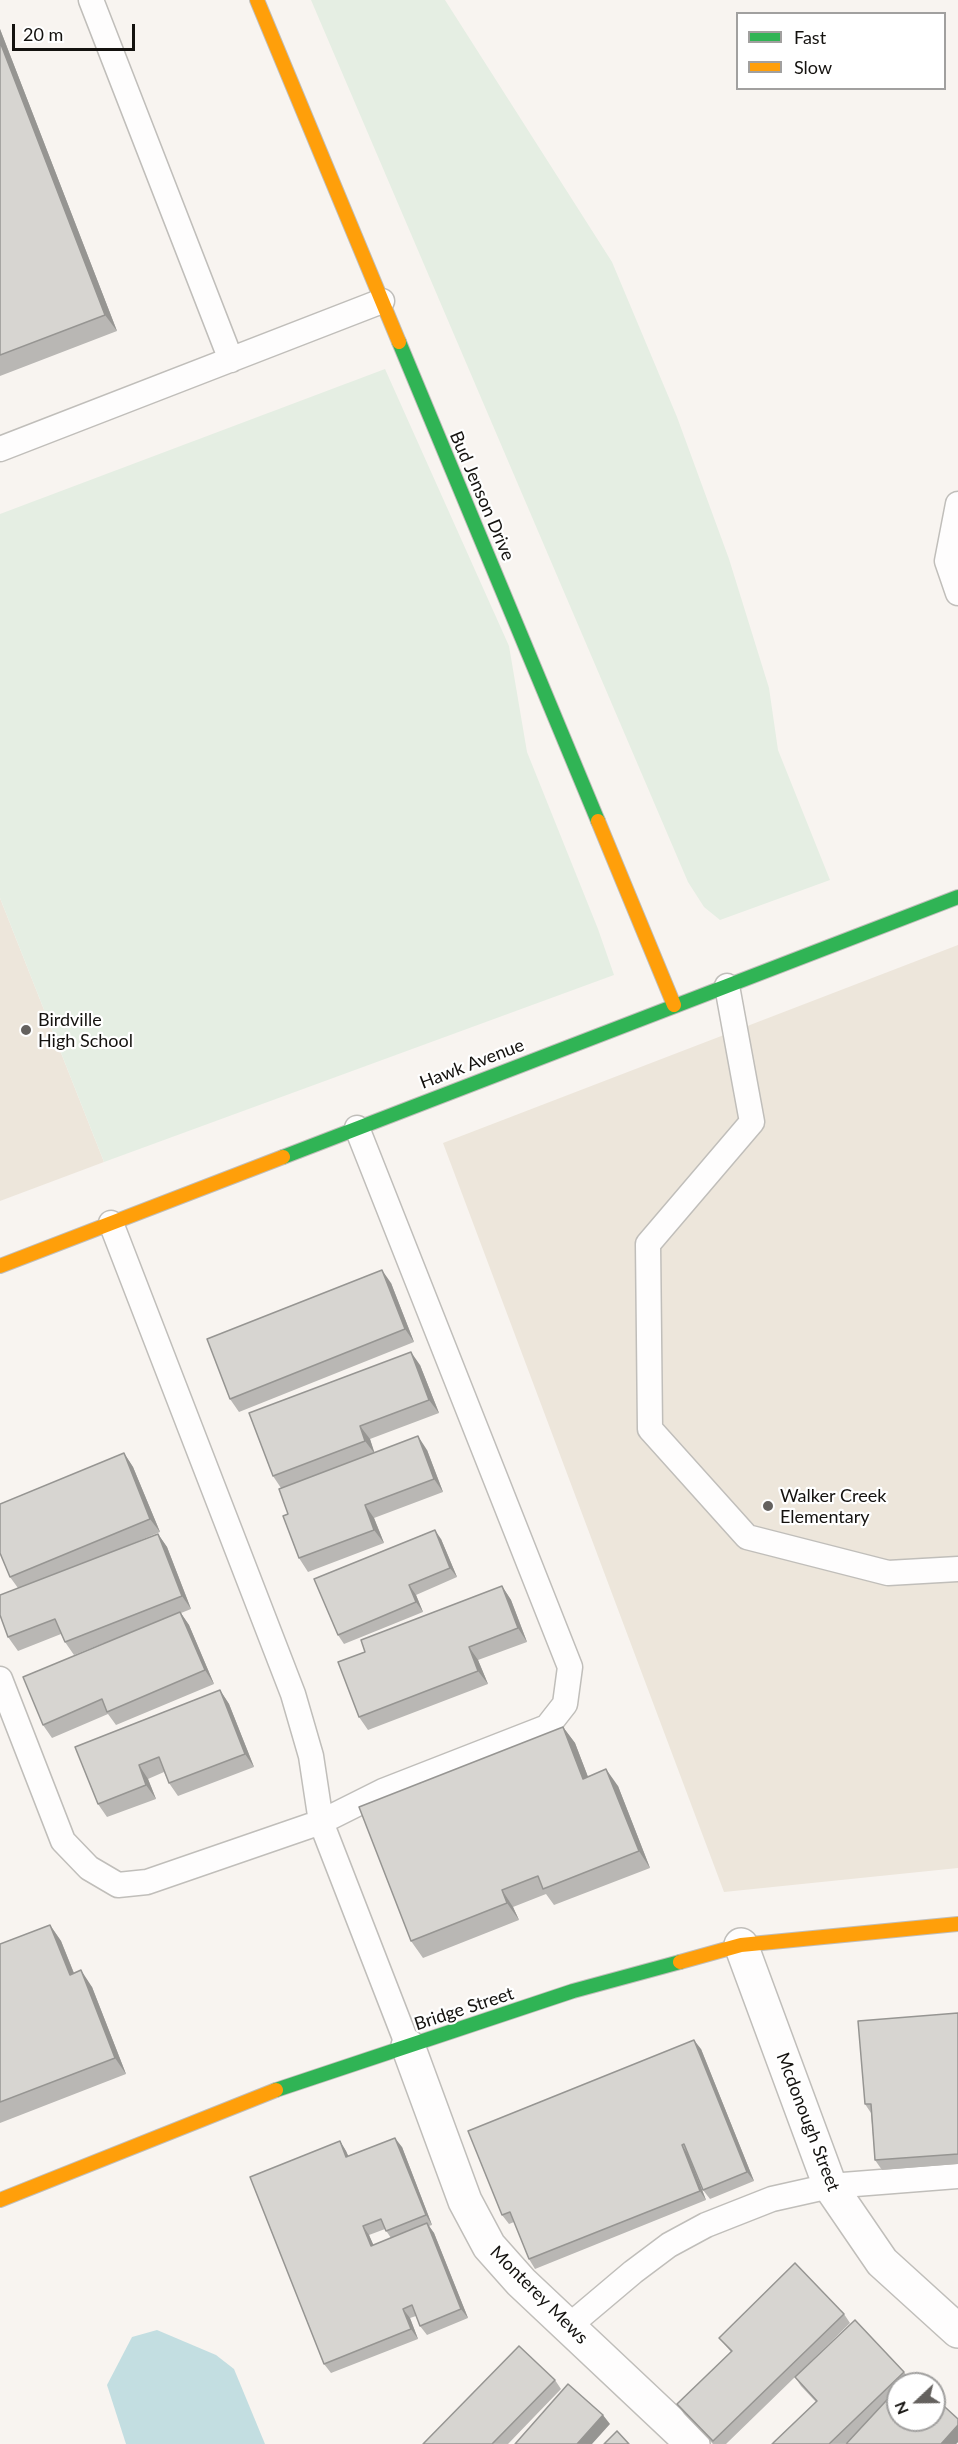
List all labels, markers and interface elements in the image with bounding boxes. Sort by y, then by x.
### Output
scale bar [15,12,138,50]
legend [736,12,946,90]
text: 20 m [23,23,63,45]
text: Fast [794,26,826,48]
text: Slow [794,56,832,78]
street label: Bud Jenson Drive [445,428,519,564]
place label: Birdville High School [38,1009,133,1052]
marker: Birdville High School [19,1023,33,1037]
street label: Hawk Avenue [417,1034,527,1094]
place label: Walker Creek Elementary [780,1485,886,1528]
marker: Walker Creek Elementary [761,1499,775,1513]
street label: Bridge Street [412,1983,516,2035]
street label: Mcdonough Street [772,2050,844,2194]
street label: Monterey Mews [486,2242,592,2348]
north arrow [886,2372,946,2432]
text: N [890,2399,912,2417]

